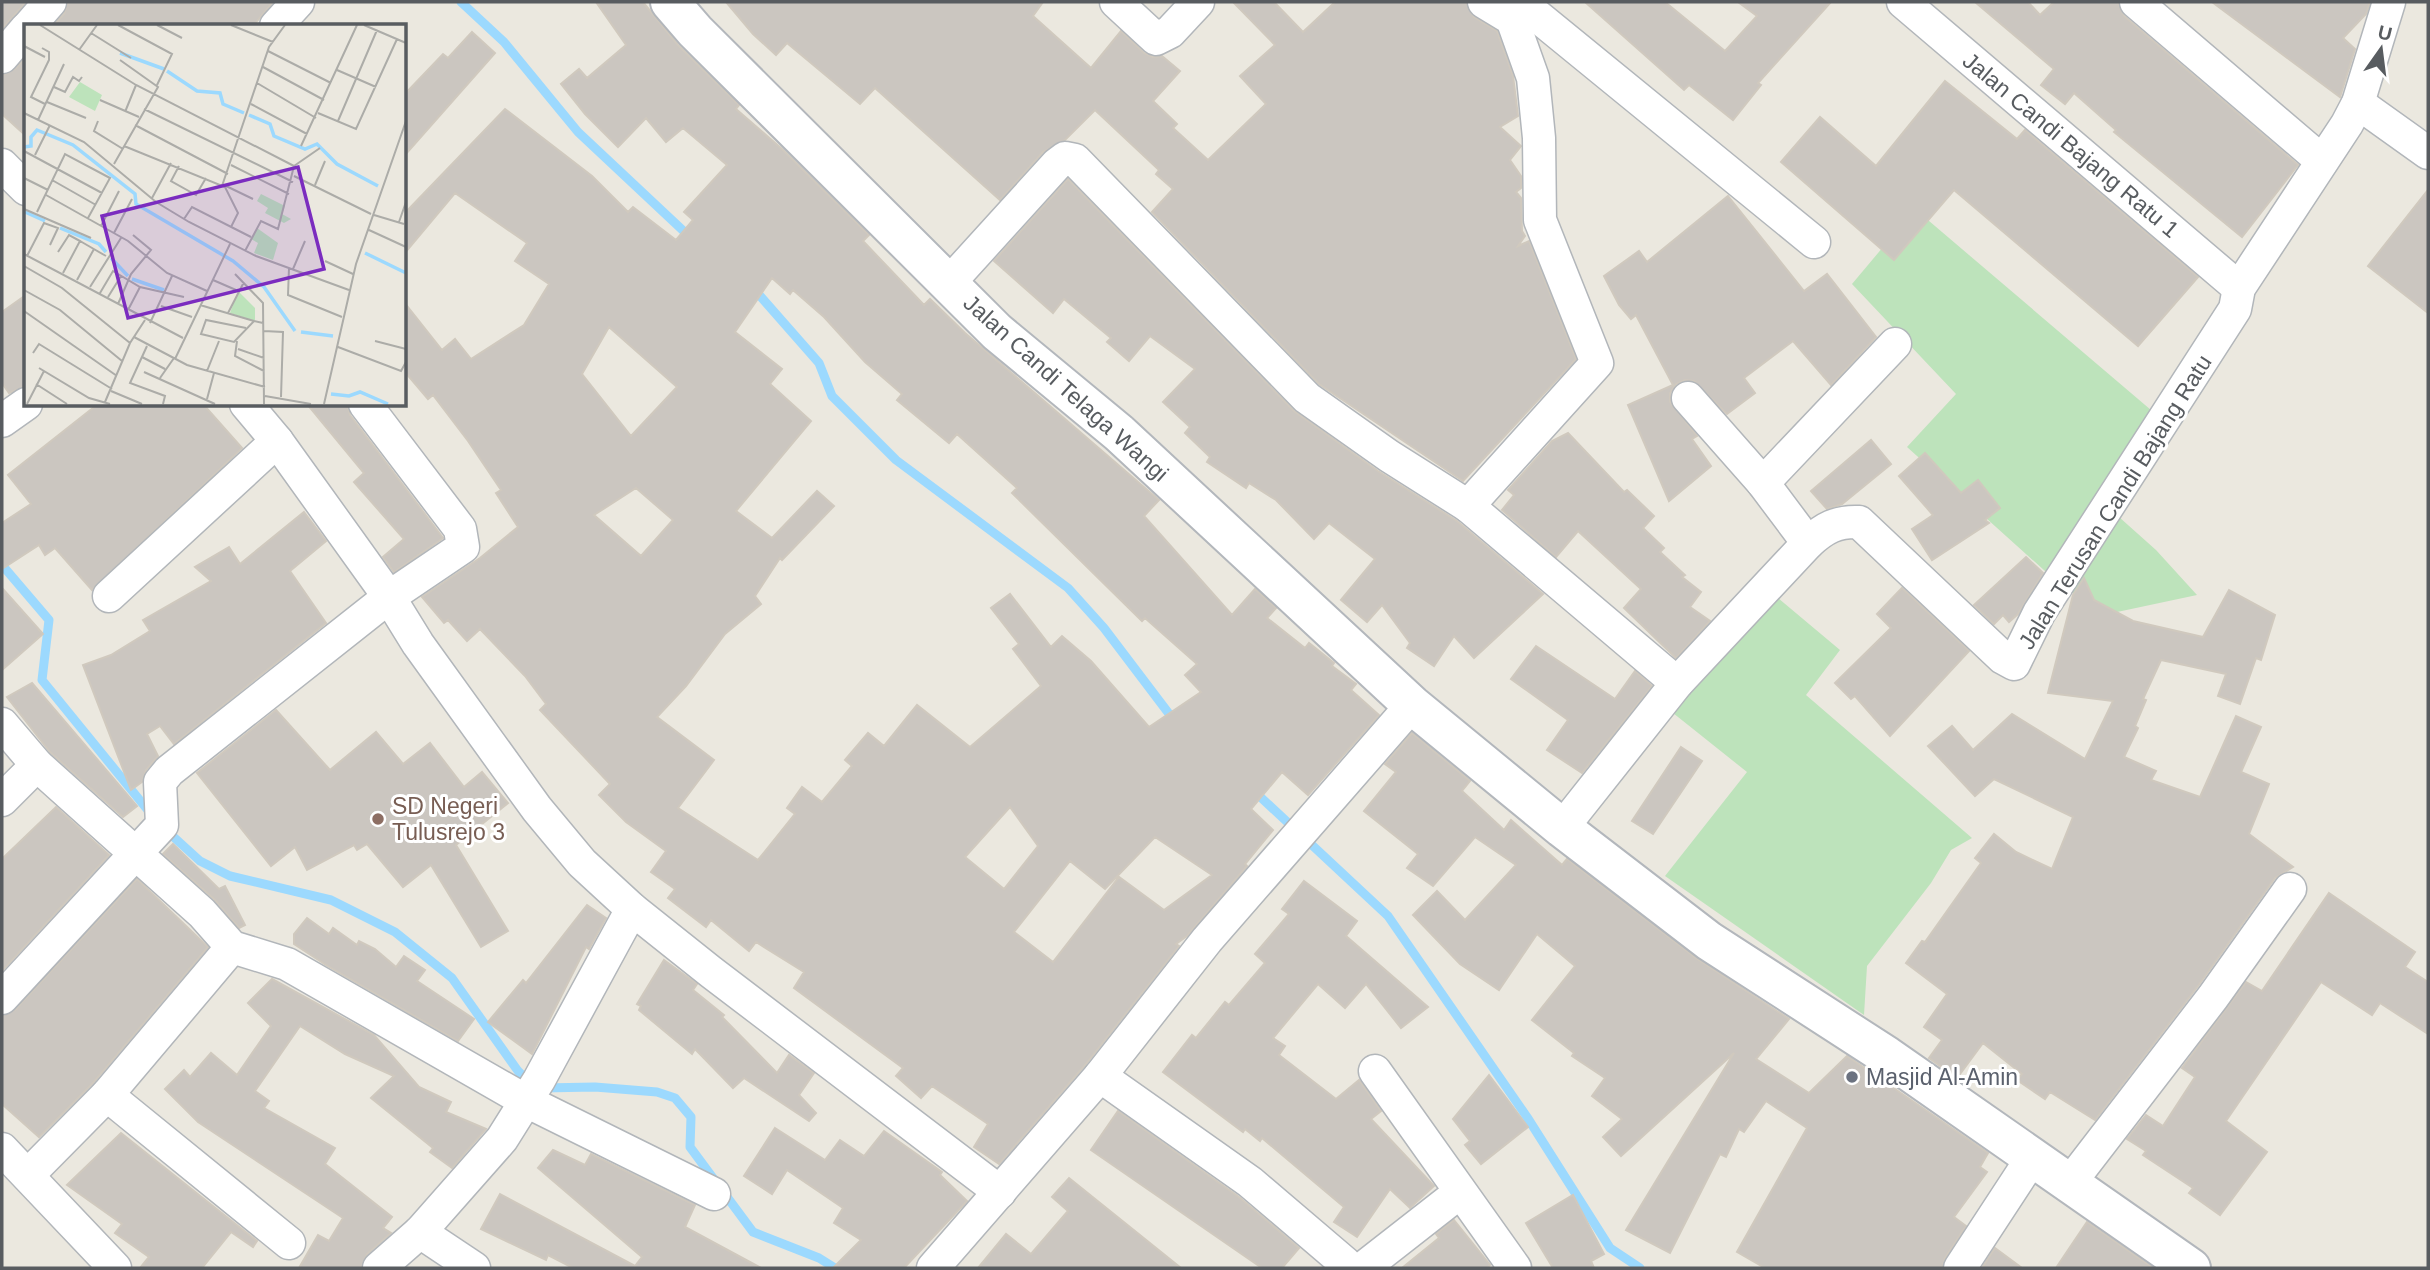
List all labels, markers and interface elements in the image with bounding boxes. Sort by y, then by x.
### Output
north arrow [2346,14,2416,84]
text: U [2376,21,2394,45]
inset map [24,24,406,406]
street label: Jalan Candi Bajang Ratu 1 [1958,47,2184,243]
street label: Jalan Candi Telaga Wangi [958,289,1174,487]
street label: Jalan Terusan Candi Bajang Ratu [2013,350,2217,654]
place label: SD Negeri Tulusrejo 3 [392,793,505,845]
marker: SD Negeri Tulusrejo 3 [370,811,386,827]
place label: Masjid Al-Amin [1866,1064,2018,1090]
marker: Masjid Al-Amin [1844,1069,1860,1085]

